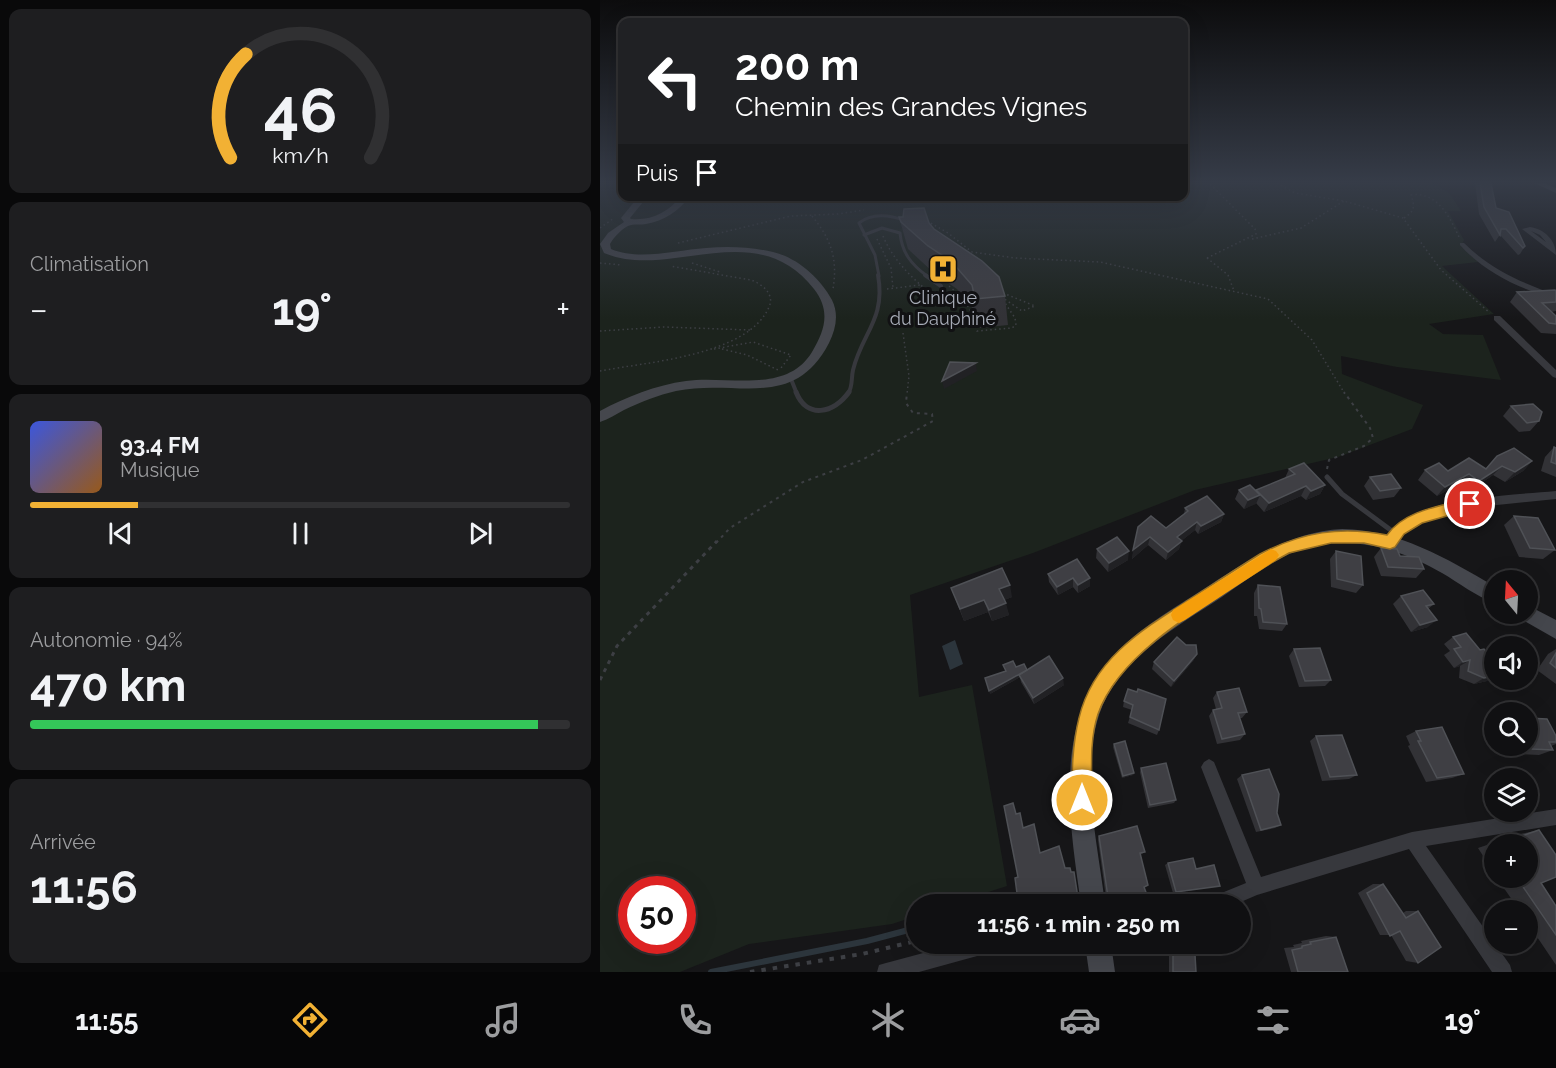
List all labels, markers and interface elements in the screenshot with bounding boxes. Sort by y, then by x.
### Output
text: 200 m [735,41,859,90]
icon: left [636,42,714,120]
text: 46 [263,73,337,147]
text: Chemin des Grandes Vignes [735,91,1087,122]
text: km/h [272,143,328,168]
icon: arrive [690,156,723,189]
text: Puis [636,160,678,186]
text: Climatisation [30,252,149,276]
hospital icon: Clinique du Dauphiné [927,253,959,285]
text: 19° [272,283,332,336]
place label: Clinique du Dauphiné [890,287,997,329]
text: − [30,290,48,329]
text: + [556,290,570,329]
text: 93.4 FM [120,432,200,458]
text: Musique [120,458,199,482]
pin [1444,478,1495,529]
icon: arrive [1453,487,1486,520]
icon: previous [104,517,137,550]
icon: pause [284,517,317,550]
icon: next [464,517,497,550]
north arrow [1484,570,1538,624]
map controls [1484,570,1538,954]
text: Autonomie · 94% [30,628,183,652]
button: sound [1484,636,1538,690]
text: 470 km [30,659,186,712]
button: search [1484,702,1538,756]
position arrow [1050,768,1114,832]
button: layers [1484,768,1538,822]
text: Arrivée [30,830,96,854]
button: + [1484,834,1538,888]
text: 11:56 [30,861,138,914]
speed limit sign: 50 [618,876,696,954]
button: − [1484,900,1538,954]
text: 11:56 · 1 min · 250 m [977,911,1180,937]
icon: directions [289,999,331,1041]
icon: music [482,999,524,1041]
icon: phone [674,999,716,1041]
icon: climate [867,999,909,1041]
icon: car [1059,999,1101,1041]
icon: filters [1252,999,1294,1041]
text: 11:55 [75,1005,139,1036]
text: 19° [1444,1005,1481,1036]

